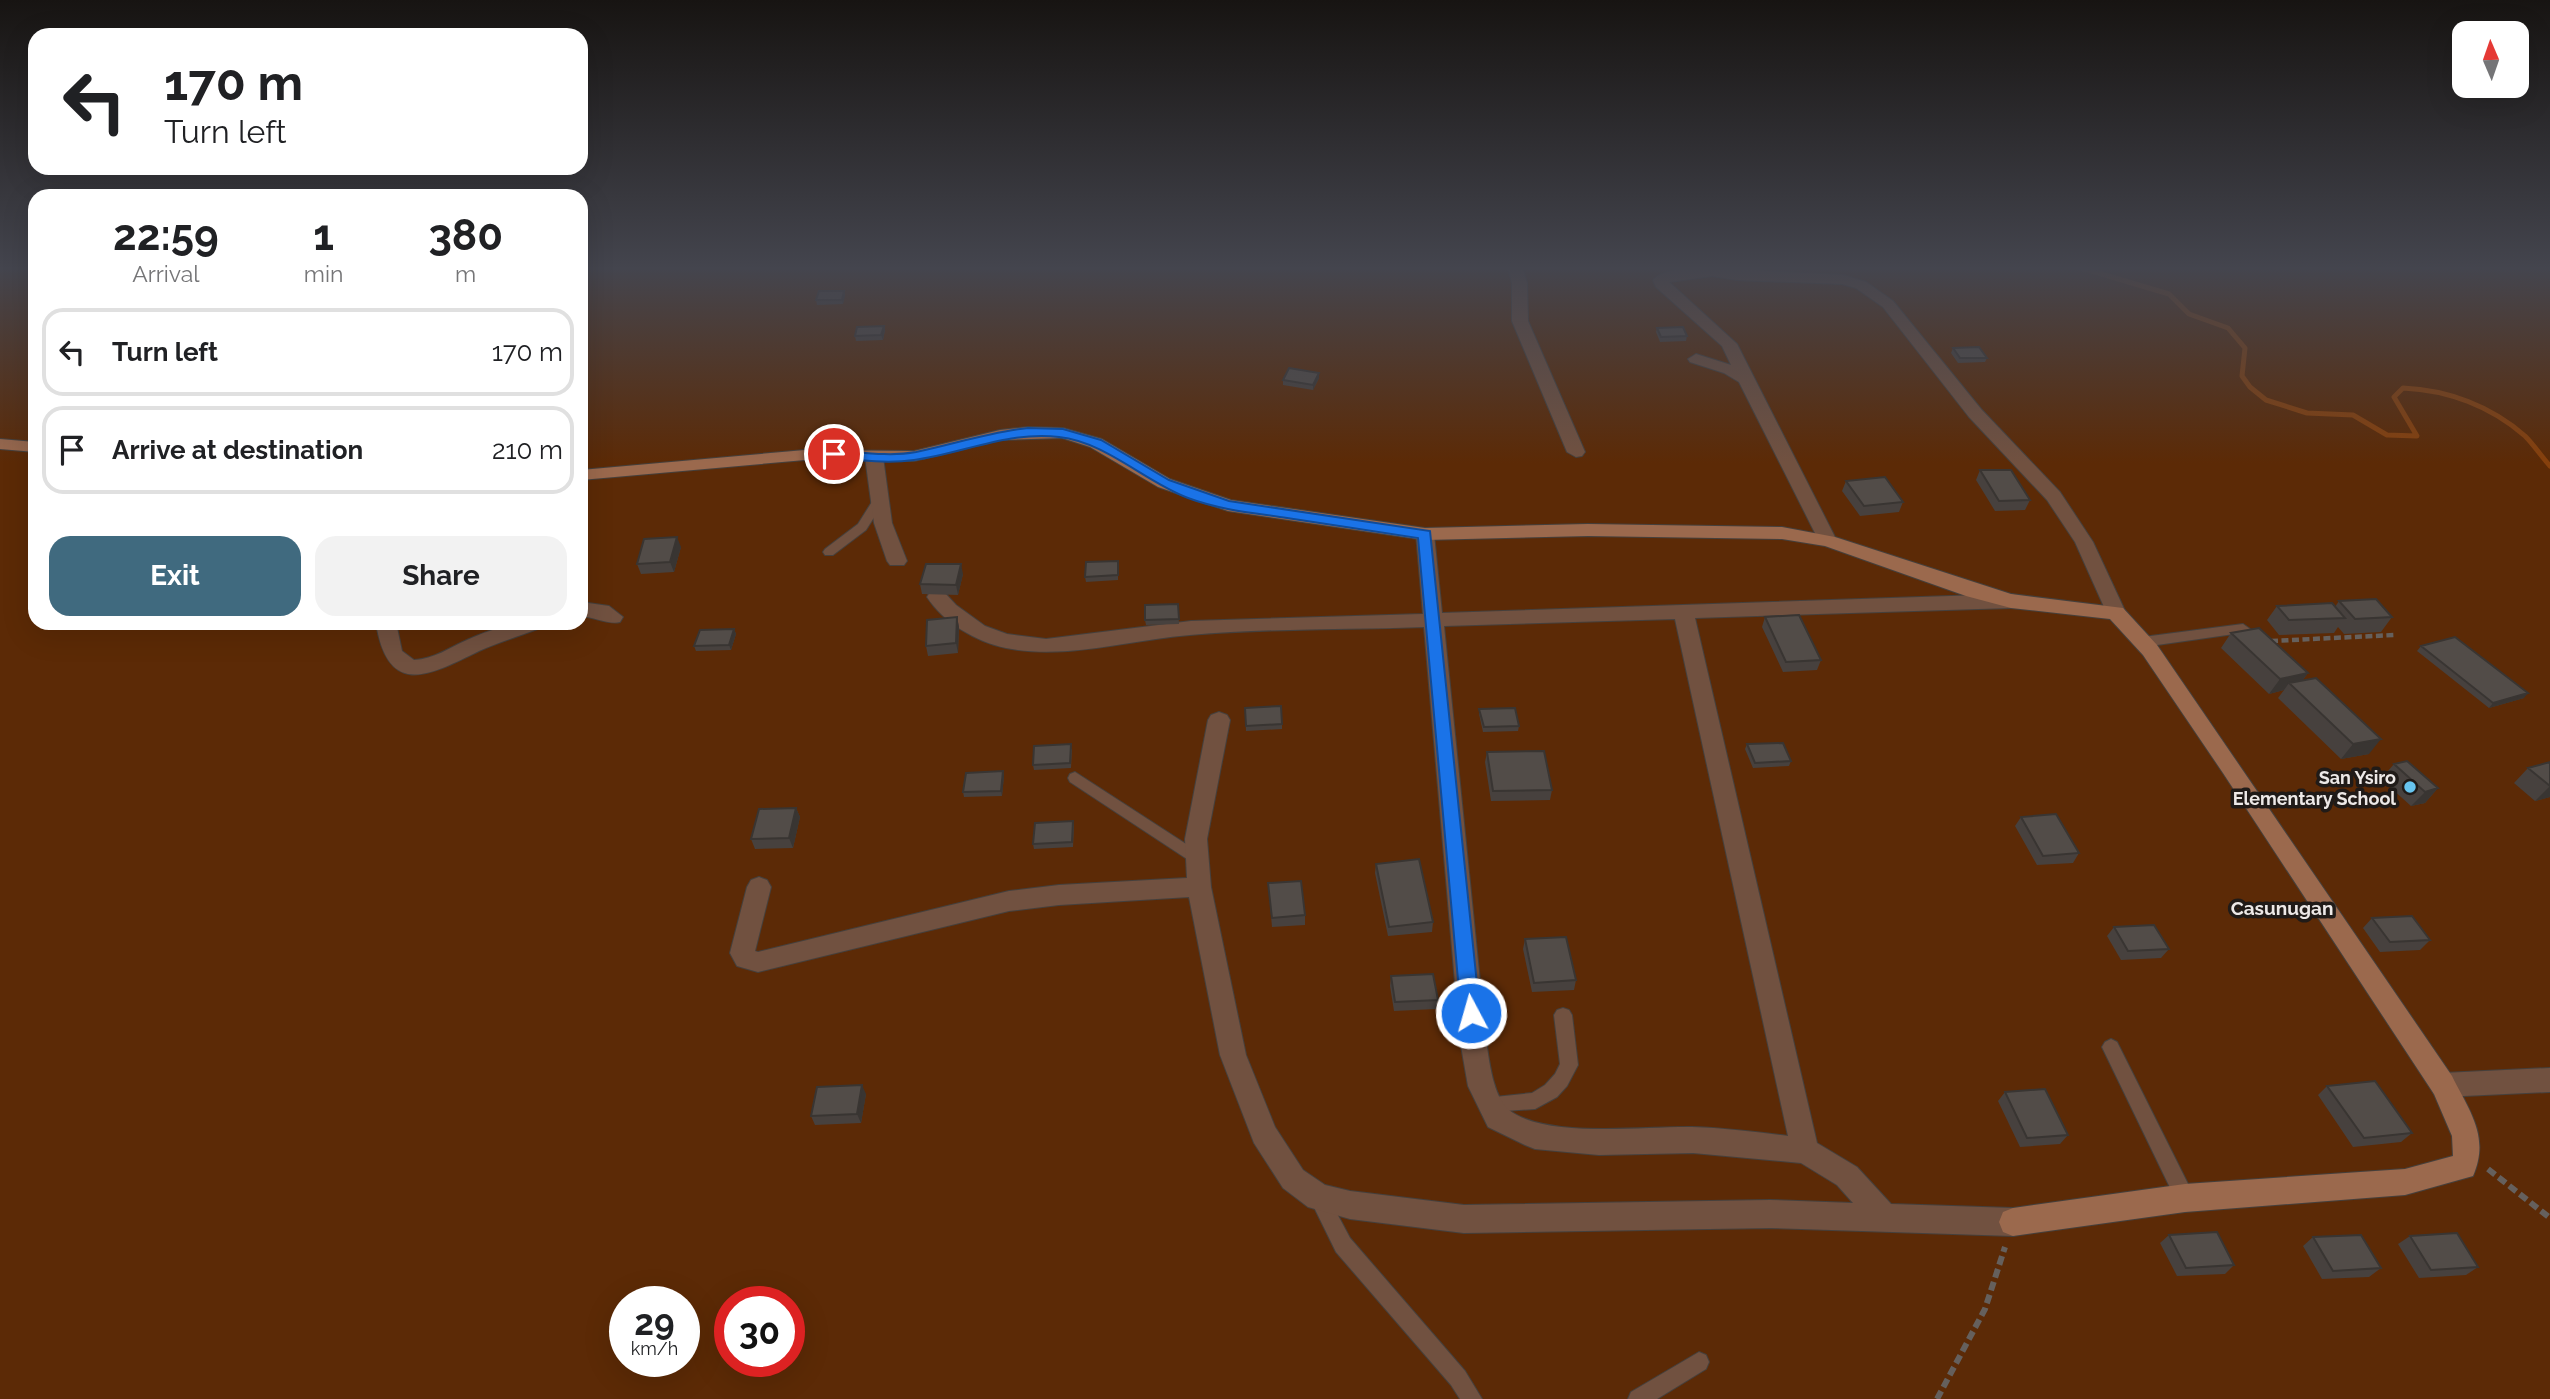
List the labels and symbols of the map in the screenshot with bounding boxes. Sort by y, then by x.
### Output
north arrow [2452,21,2529,98]
pin [804,424,864,484]
place label: San Ysiro Elementary School [2233,767,2396,809]
marker: San Ysiro Elementary School [2402,779,2418,795]
district label: Casunugan [2231,897,2333,919]
position arrow [1434,976,1508,1050]
speed limit sign: 30 [714,1286,805,1377]

